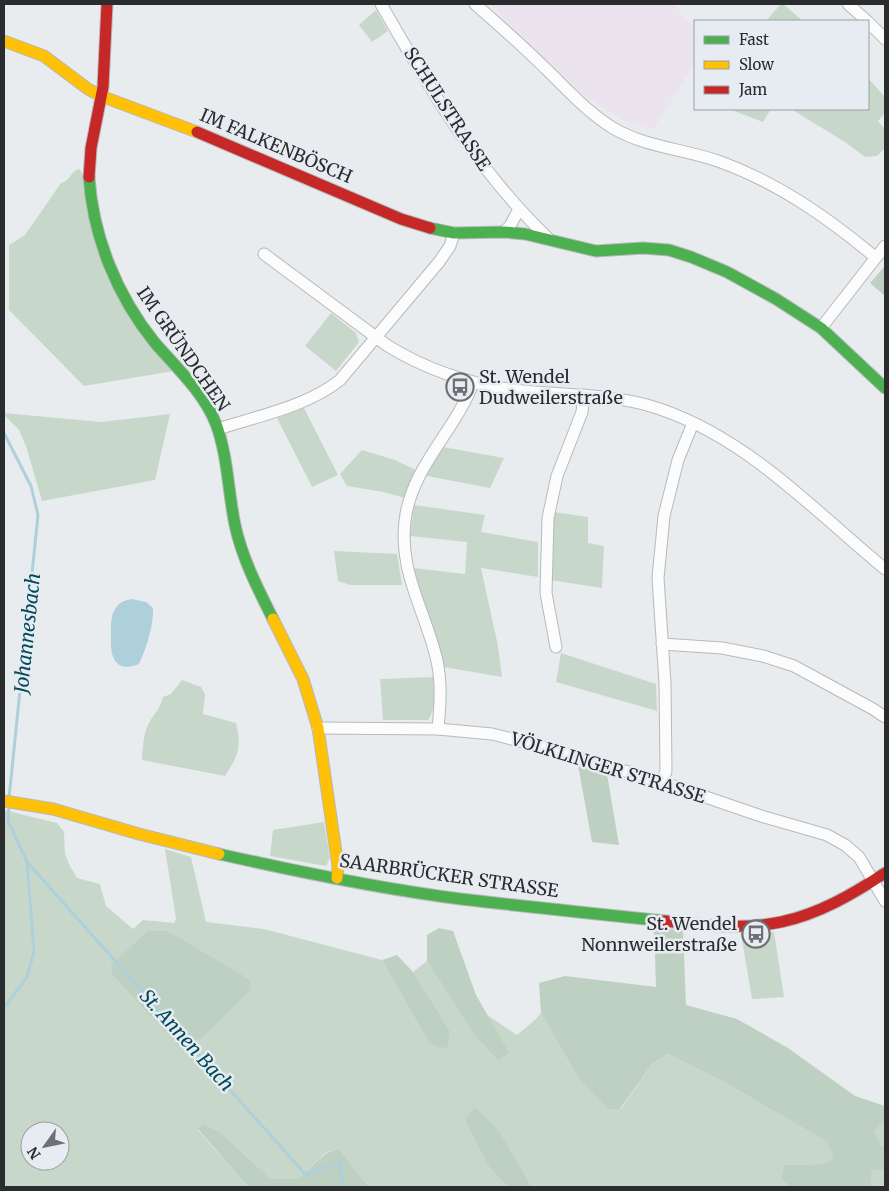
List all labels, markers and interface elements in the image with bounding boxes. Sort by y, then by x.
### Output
legend [694,20,869,110]
text: Fast [739,30,769,49]
street label: SCHULSTRASSE [399,43,496,175]
text: Slow [739,55,774,74]
text: Jam [738,80,767,99]
street label: IM FALKENBÖSCH [197,103,356,188]
street label: IM GRÜNDCHEN [132,282,235,416]
place label: St. Wendel Dudweilerstraße [479,365,623,409]
bus stop icon: St. Wendel Dudweilerstraße [445,372,475,402]
water label: Johannesbach [9,572,45,696]
street label: VÖLKLINGER STRASSE [507,727,709,808]
street label: SAARBRÜCKER STRASSE [338,849,561,902]
place label: St. Wendel Nonnweilerstraße [581,912,737,956]
bus stop icon: St. Wendel Nonnweilerstraße [741,919,771,949]
water label: St. Annen Bach [135,984,239,1096]
north arrow [20,1121,70,1171]
text: N [24,1144,45,1163]

